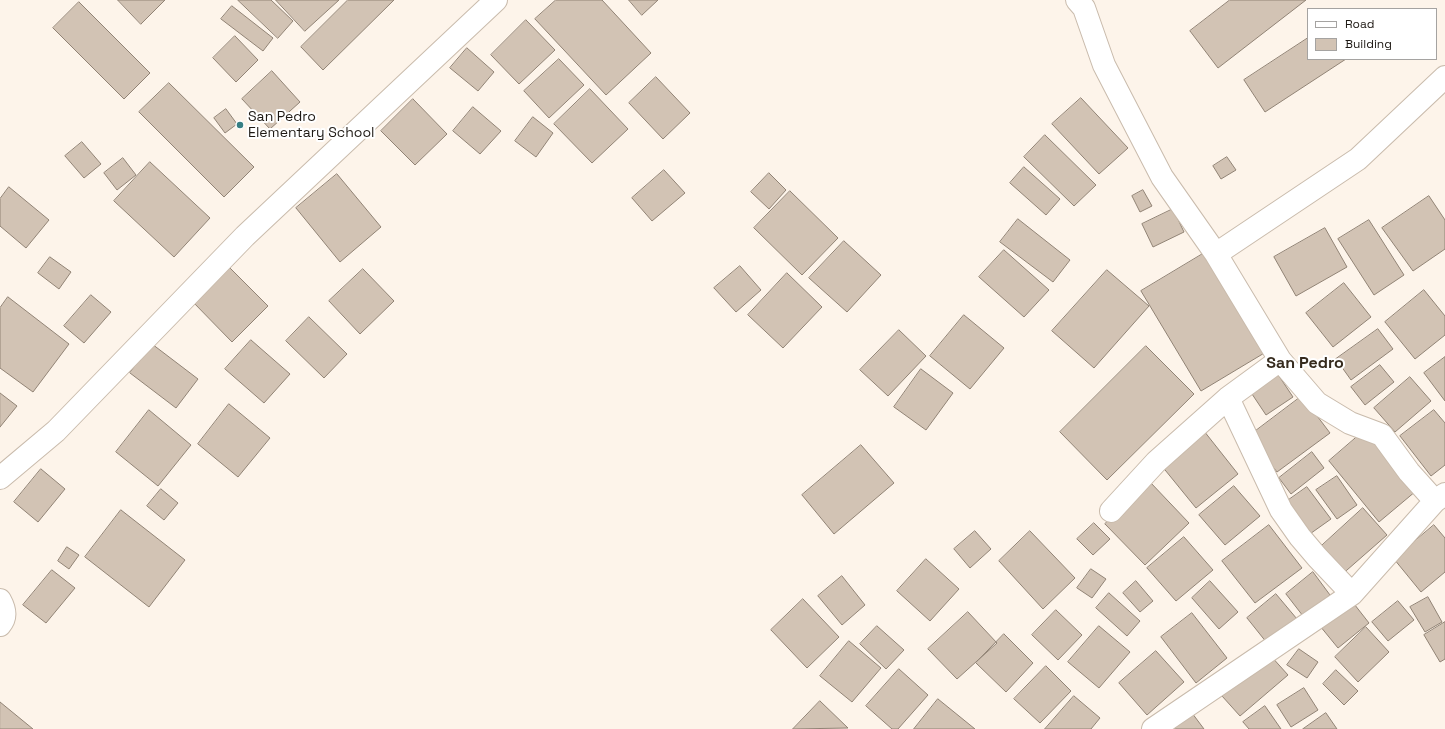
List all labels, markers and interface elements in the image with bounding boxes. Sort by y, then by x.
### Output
legend [1307,8,1437,60]
text: Road [1345,16,1374,32]
text: Building [1345,36,1392,52]
place label: San Pedro Elementary School [248,109,374,142]
marker: San Pedro Elementary School [235,120,245,130]
district label: San Pedro [1266,354,1344,374]

